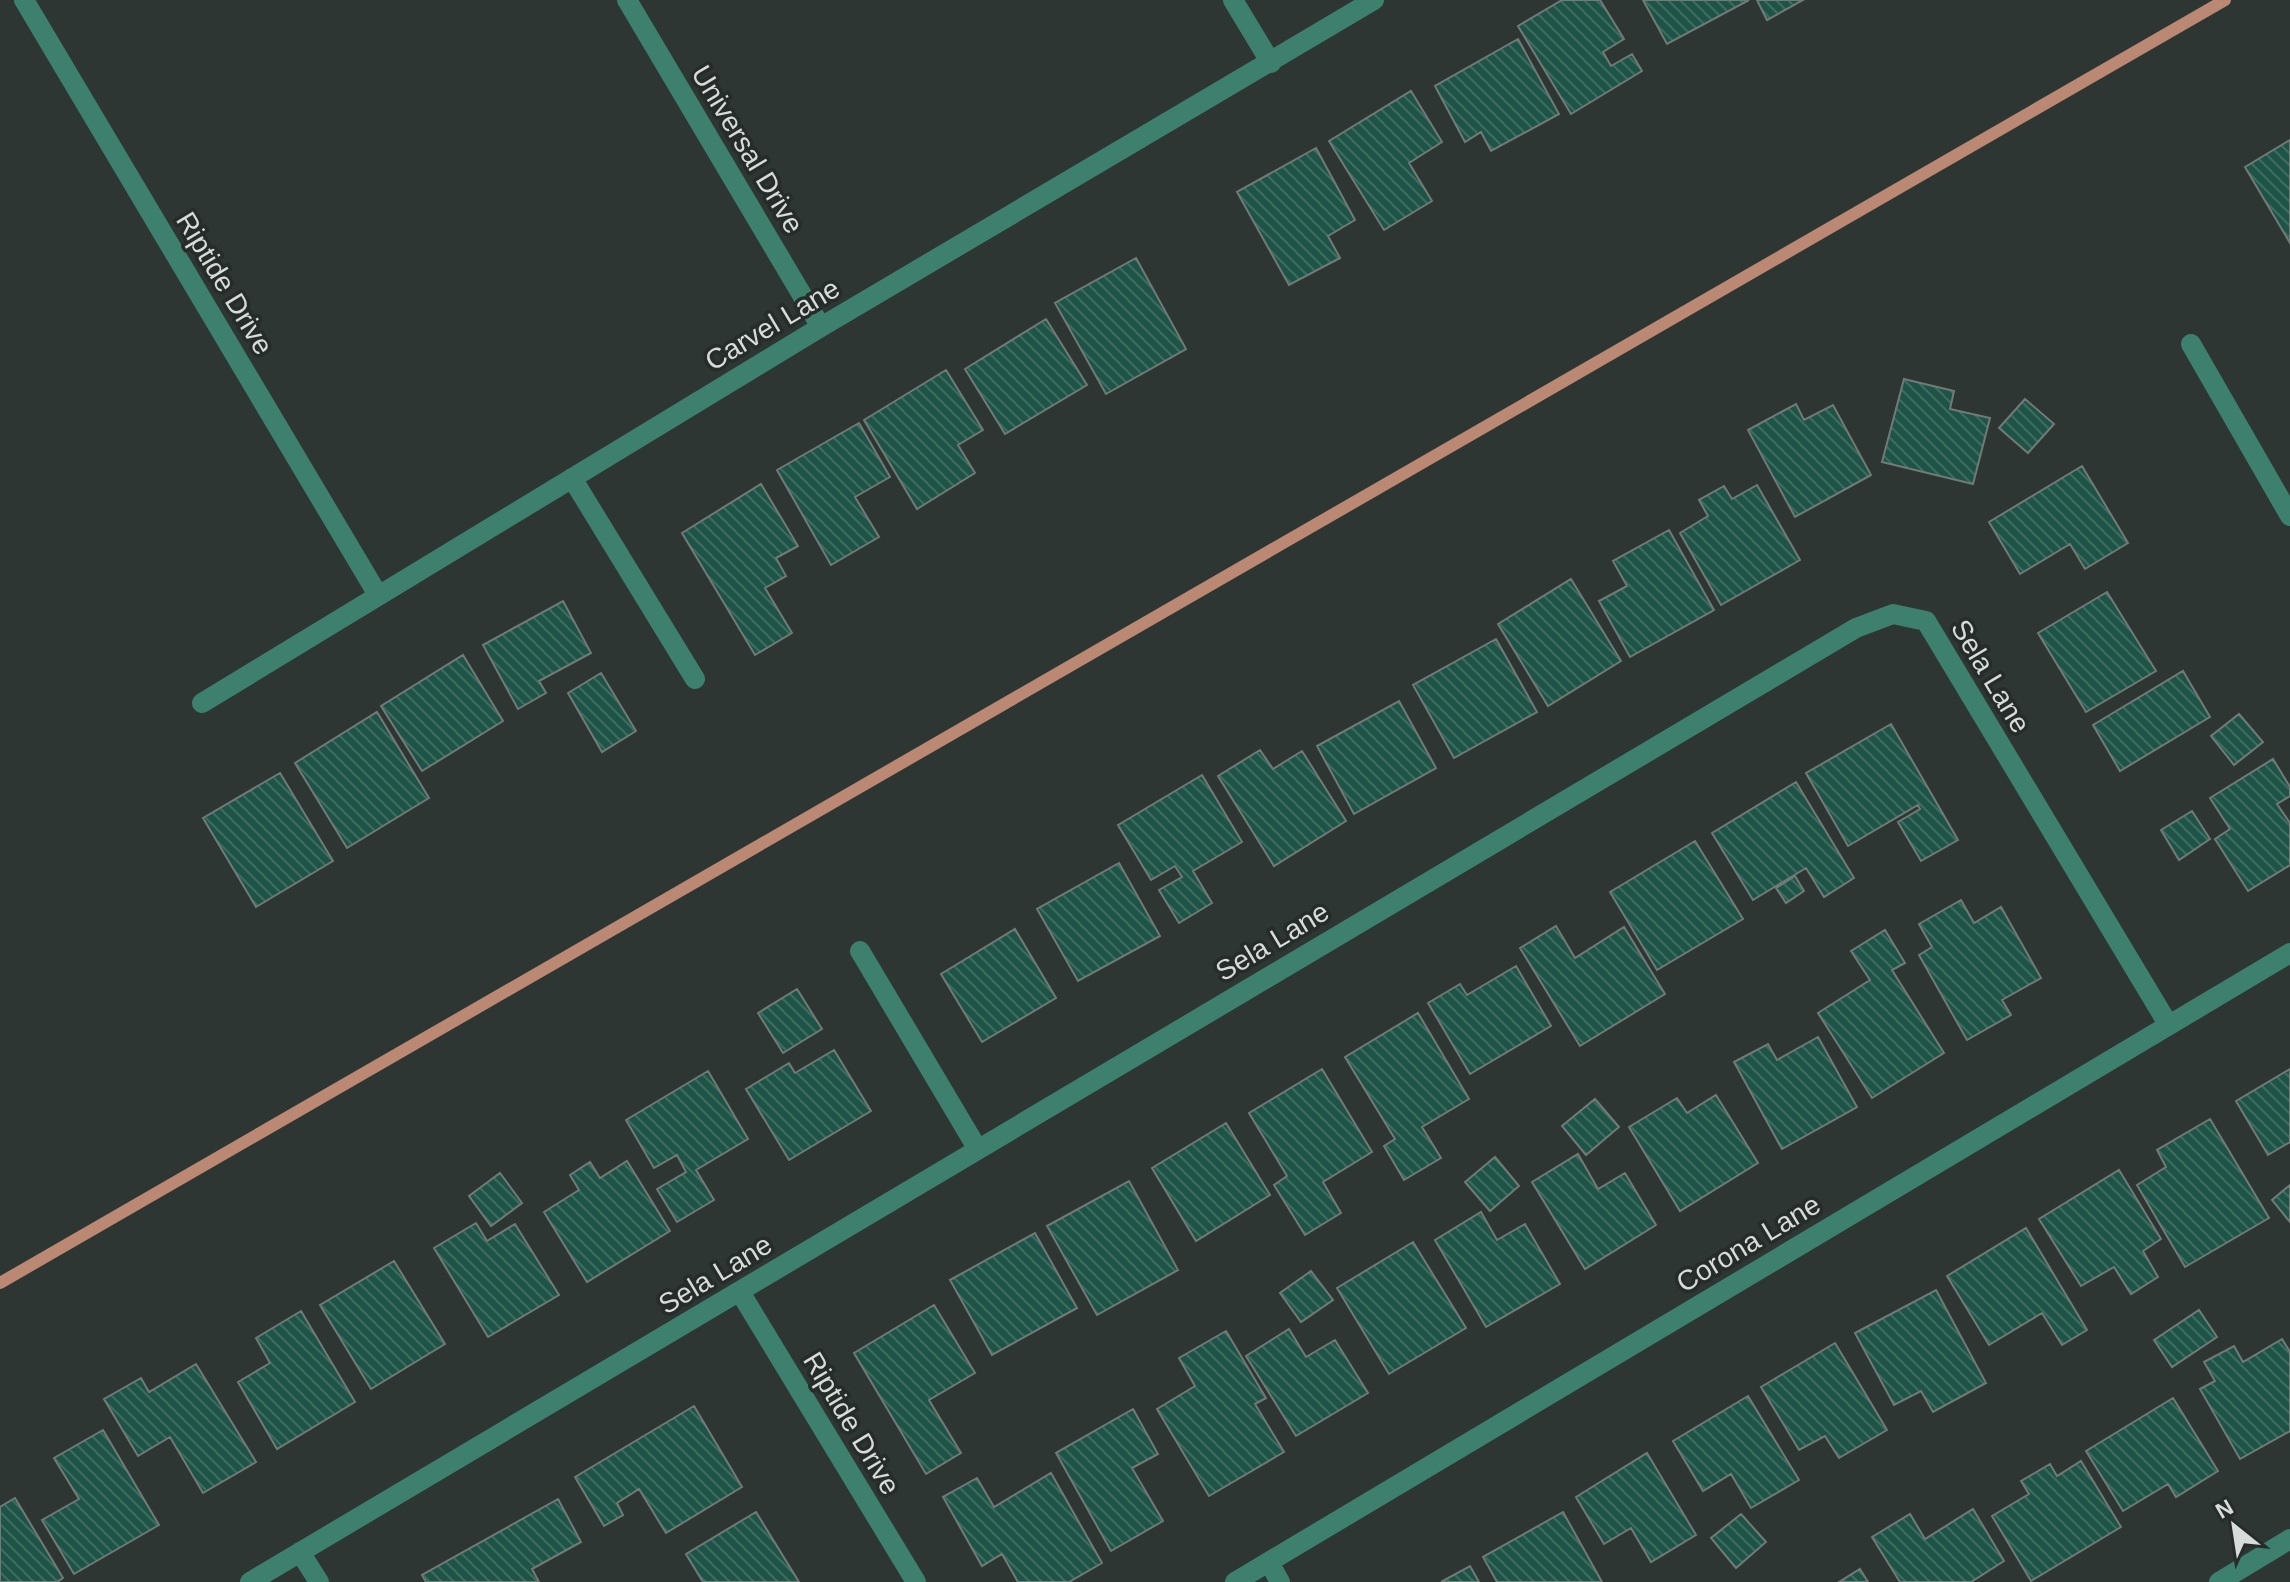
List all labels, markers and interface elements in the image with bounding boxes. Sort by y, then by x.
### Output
street label: Universal Drive [685,60,810,239]
street label: Riptide Drive [170,207,279,360]
street label: Carvel Lane [700,272,845,377]
street label: Sela Lane [1945,614,2036,738]
street label: Sela Lane [1210,896,1334,987]
street label: Corona Lane [1671,1188,1826,1298]
street label: Sela Lane [653,1229,777,1320]
street label: Riptide Drive [797,1347,906,1500]
north arrow [2194,1486,2274,1566]
text: N [2211,1494,2237,1524]

